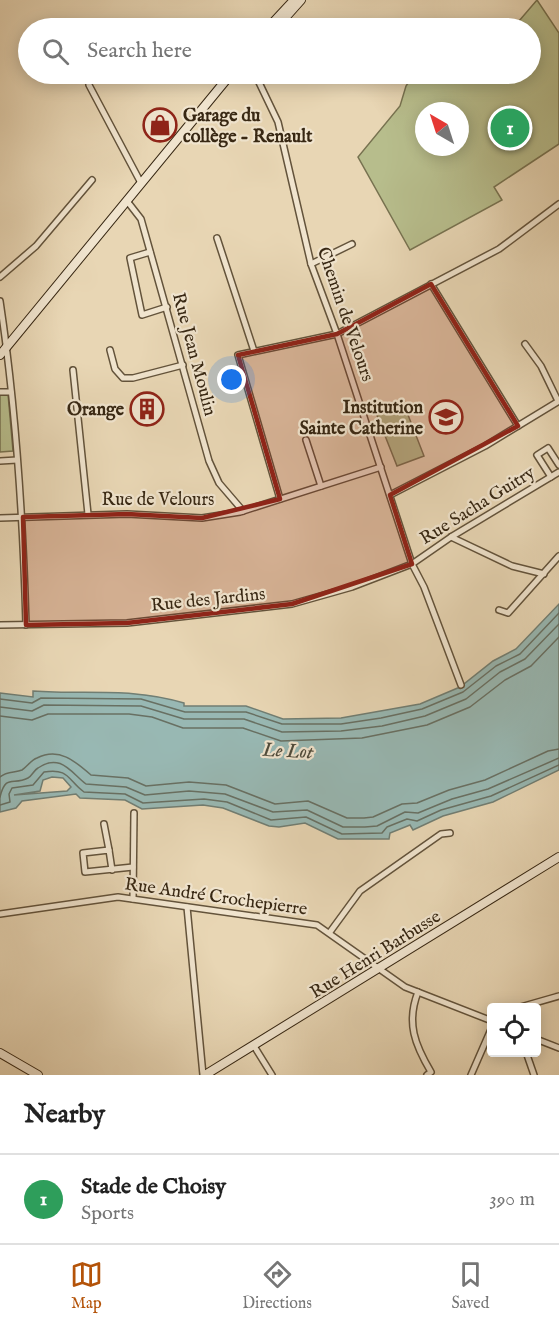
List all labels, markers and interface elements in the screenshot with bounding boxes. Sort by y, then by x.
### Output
search box [18,18,541,84]
icon: search [39,35,72,68]
text: Search here [87,37,192,65]
north arrow [415,102,469,156]
place label: Garage du collège - Renault [183,105,313,149]
pin: 1 [490,106,530,150]
shop icon: Garage du collège - Renault [142,107,178,143]
street label: Chemin de Velours [311,244,378,385]
street label: Rue Jean Moulin [166,290,221,419]
your location [217,365,246,394]
building icon: Orange [129,391,165,427]
place label: Institution Sainte Catherine [299,397,424,441]
place label: Orange [67,399,125,422]
school or university icon: Institution Sainte Catherine [428,399,464,435]
street label: Rue Sacha Guitry [416,462,540,551]
street label: Rue de Velours [102,489,214,512]
street label: Rue des Jardins [150,583,266,618]
water label: Le Lot [261,738,315,765]
street label: Rue André Crochepierre [123,873,309,922]
street label: Rue Henri Barbusse [306,906,445,1005]
map controls [487,1003,541,1057]
button: locate [487,1003,541,1057]
text: Nearby [24,1098,105,1131]
text: Stade de Choisy [81,1173,226,1201]
text: 1 [40,1187,47,1212]
text: 390 m [489,1187,535,1212]
text: Sports [81,1201,134,1226]
tab: Map [70,1258,103,1314]
tab: Directions [242,1258,312,1314]
tab: Saved [451,1258,489,1314]

